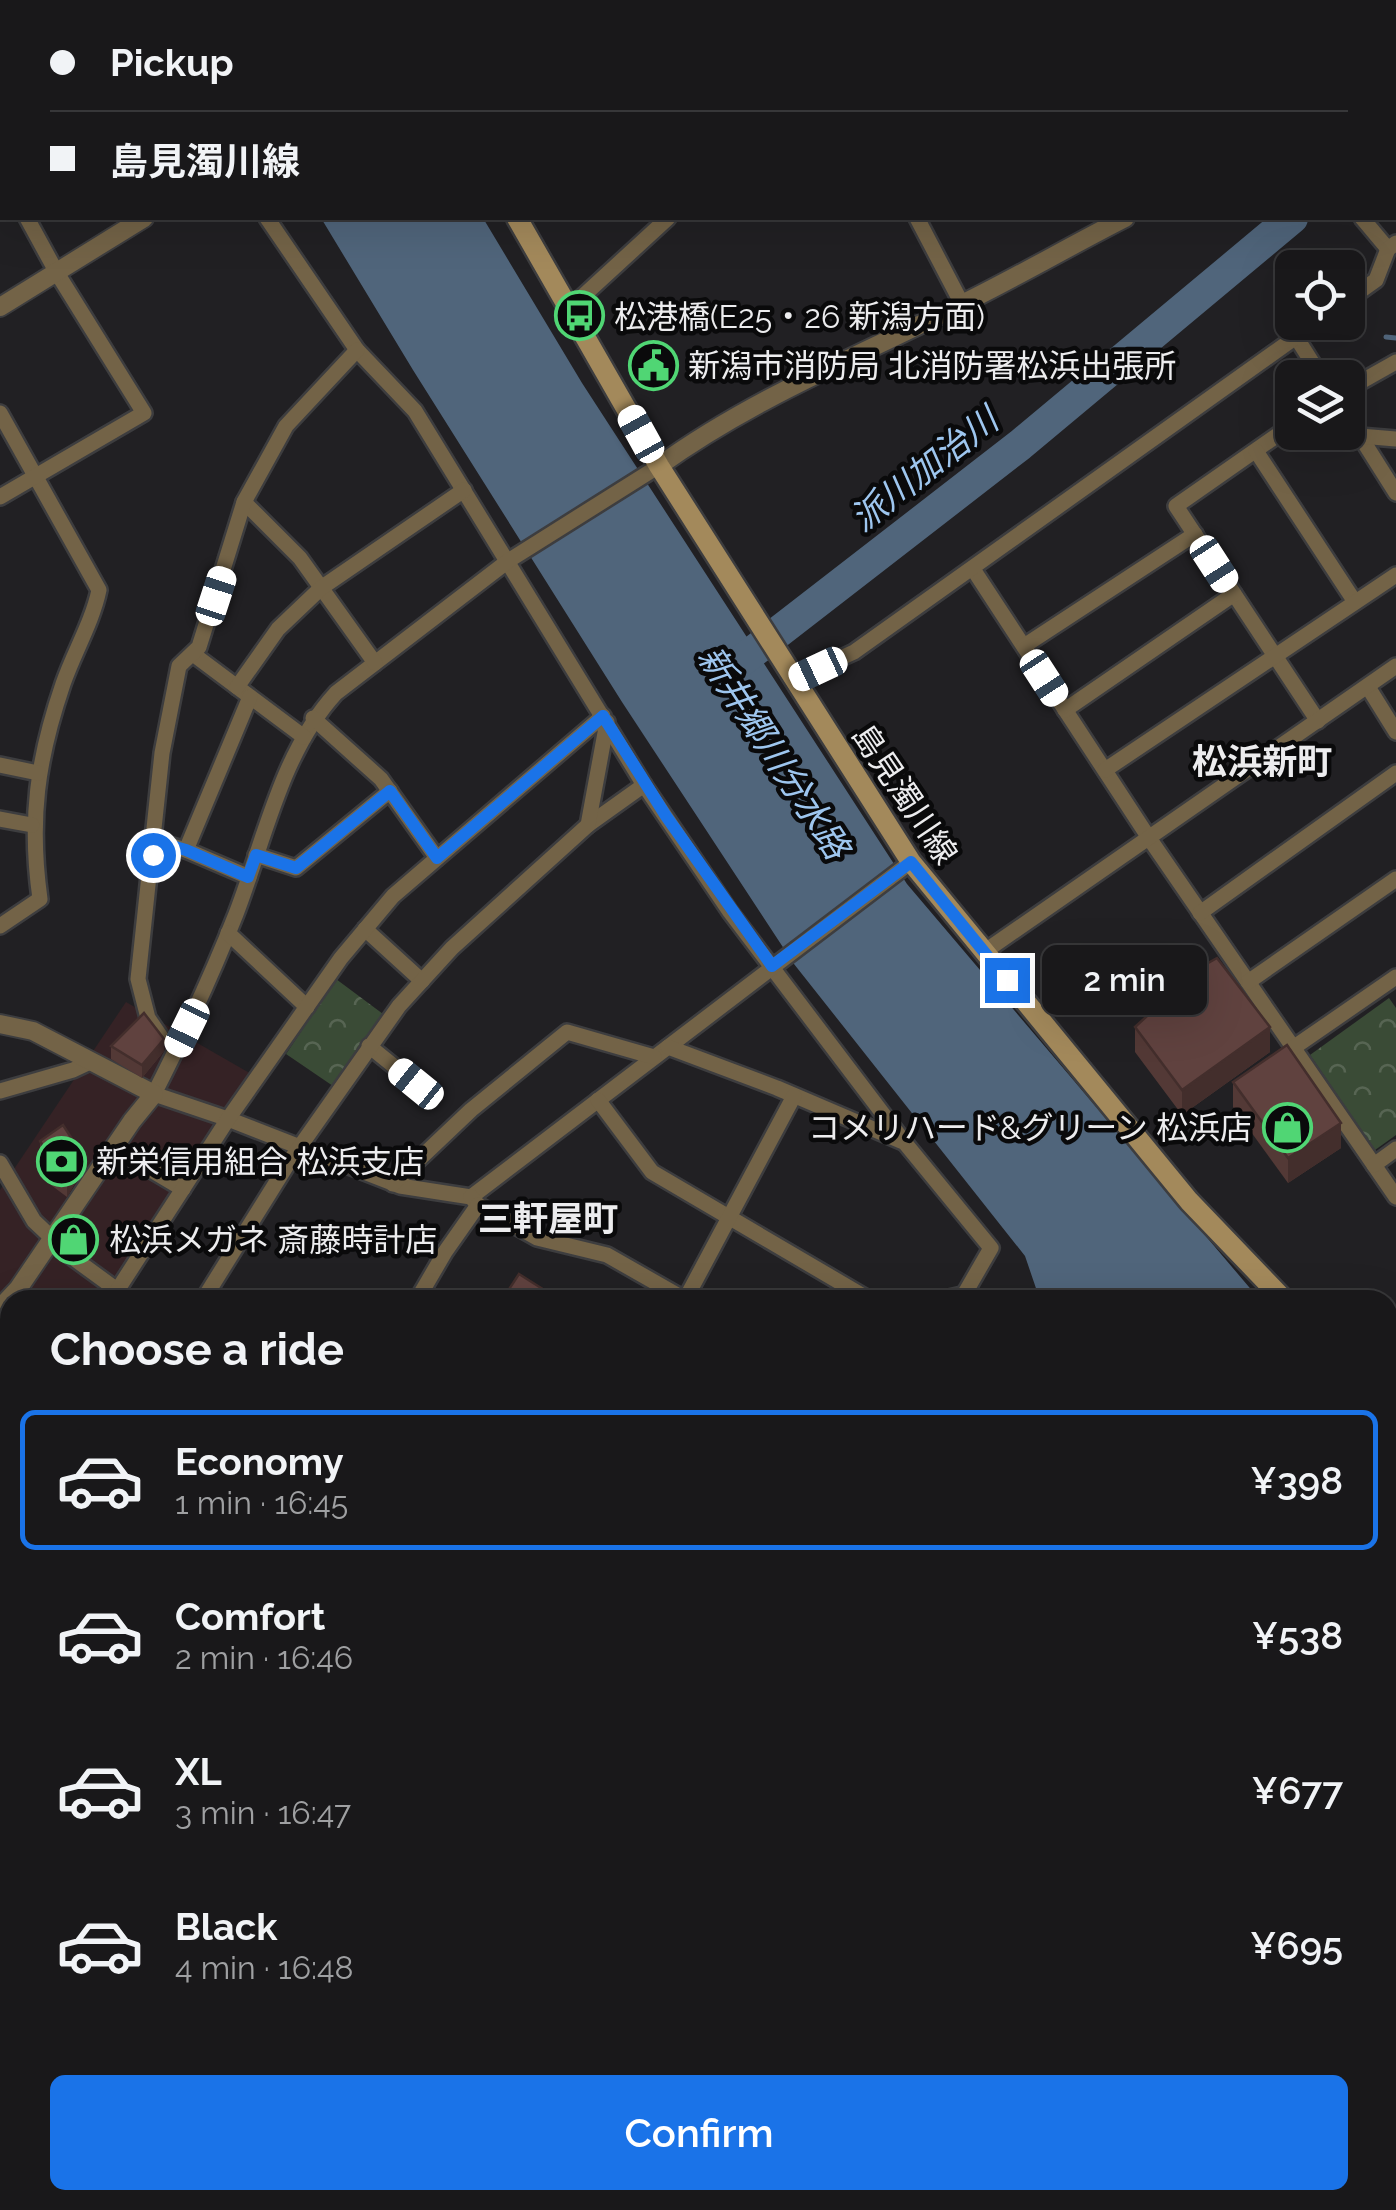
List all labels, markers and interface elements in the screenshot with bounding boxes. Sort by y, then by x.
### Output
text: Pickup [110,40,234,85]
text: 島見濁川線 [110,139,300,184]
map controls [1275,250,1365,450]
button: locate [1275,250,1365,340]
bus stop icon: 松港橋(E25・26 新潟方面) [553,290,605,342]
place label: 松港橋(E25・26 新潟方面) [614,298,985,335]
public building icon: 新潟市消防局 北消防署松浜出張所 [627,339,679,391]
place label: 新潟市消防局 北消防署松浜出張所 [688,347,1176,384]
button: layers [1275,360,1365,450]
water label: 派川加治川 [842,397,1009,539]
car [613,400,669,468]
car [1185,531,1243,597]
car [192,563,240,629]
water label: 新井郷川分水路 [690,638,860,868]
car [784,643,852,695]
car [1015,645,1073,711]
street label: 島見濁川線 [845,717,965,871]
district label: 松浜新町 [1192,741,1332,782]
route start [131,833,176,878]
callout: 2 min [1042,945,1207,1015]
route end [985,958,1030,1003]
text: 2 min [1084,961,1165,998]
car [160,994,214,1062]
car [383,1053,449,1115]
shop icon: コメリハード&グリーン 松浜店 [1261,1101,1313,1153]
place label: コメリハード&グリーン 松浜店 [808,1109,1252,1146]
bank icon: 新栄信用組合 松浜支店 [35,1135,87,1187]
place label: 新栄信用組合 松浜支店 [96,1143,424,1180]
district label: 三軒屋町 [478,1198,618,1239]
shop icon: 松浜メガネ 斎藤時計店 [48,1213,100,1265]
place label: 松浜メガネ 斎藤時計店 [109,1221,437,1258]
text: Choose a ride [50,1323,344,1376]
icon: car [55,1435,145,1525]
text: Economy [175,1439,344,1484]
text: ¥398 [1250,1458,1343,1503]
text: 1 min · 16:45 [175,1484,348,1521]
icon: car [55,1590,145,1680]
text: Comfort [175,1594,325,1639]
text: ¥538 [1252,1613,1343,1658]
text: 2 min · 16:46 [175,1639,353,1676]
icon: car [55,1745,145,1835]
text: XL [175,1749,222,1794]
text: ¥677 [1252,1768,1343,1813]
text: 3 min · 16:47 [175,1794,351,1831]
icon: car [55,1900,145,1990]
text: Black [175,1904,277,1949]
text: ¥695 [1250,1923,1343,1968]
text: 4 min · 16:48 [175,1949,354,1986]
button: Confirm [50,2075,1348,2190]

